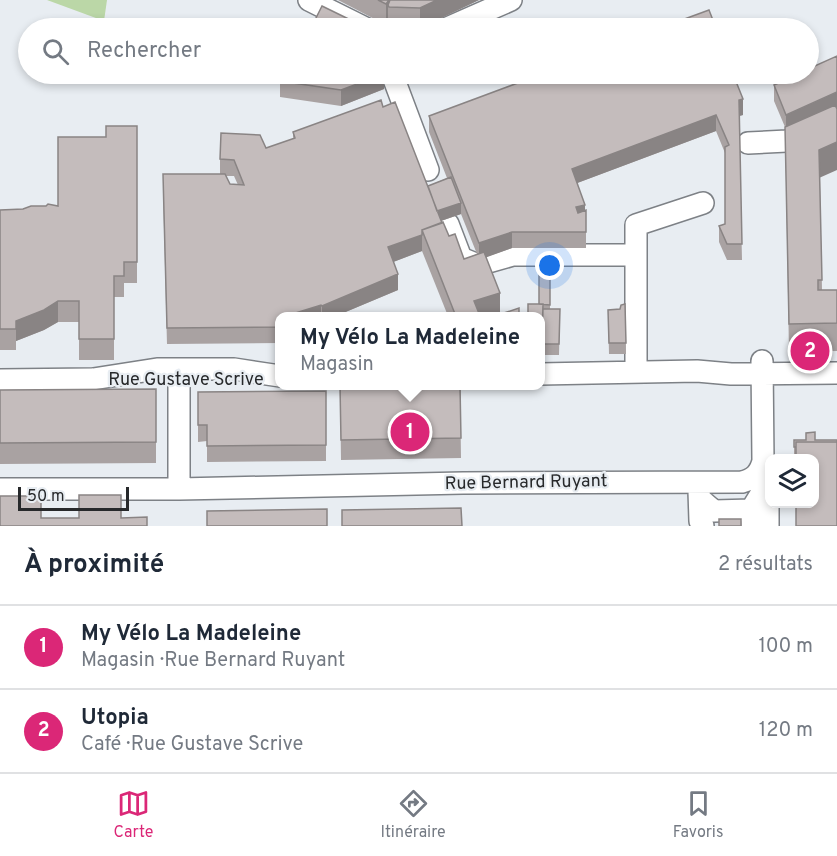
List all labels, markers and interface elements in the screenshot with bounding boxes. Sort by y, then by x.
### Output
search box [18,18,819,84]
icon: search [39,35,72,68]
text: Rechercher [87,38,201,65]
your location [535,251,564,280]
popup [275,312,545,390]
text: My Vélo La Madeleine [300,325,520,352]
pin: 2 [790,328,830,374]
text: Magasin [300,352,374,378]
street label: Rue Gustave Scrive [108,369,264,392]
pin: 1 [390,410,430,454]
map controls [765,454,819,508]
button: layers [765,454,819,508]
street label: Rue Bernard Ruyant [444,470,608,496]
scale bar [18,484,129,511]
text: 50 m [27,487,65,507]
text: À proximité [24,549,164,582]
text: 2 résultats [718,552,813,578]
text: My Vélo La Madeleine [81,621,301,648]
text: 1 [40,634,48,660]
text: 100 m [758,634,813,660]
text: Magasin · Rue Bernard Ruyant [81,648,345,674]
text: Utopia [81,705,149,732]
text: 2 [37,718,50,744]
text: 120 m [759,718,813,744]
text: Café · Rue Gustave Scrive [81,732,303,758]
tab: Carte [114,787,153,843]
tab: Itinéraire [381,787,446,843]
tab: Favoris [673,787,723,843]

